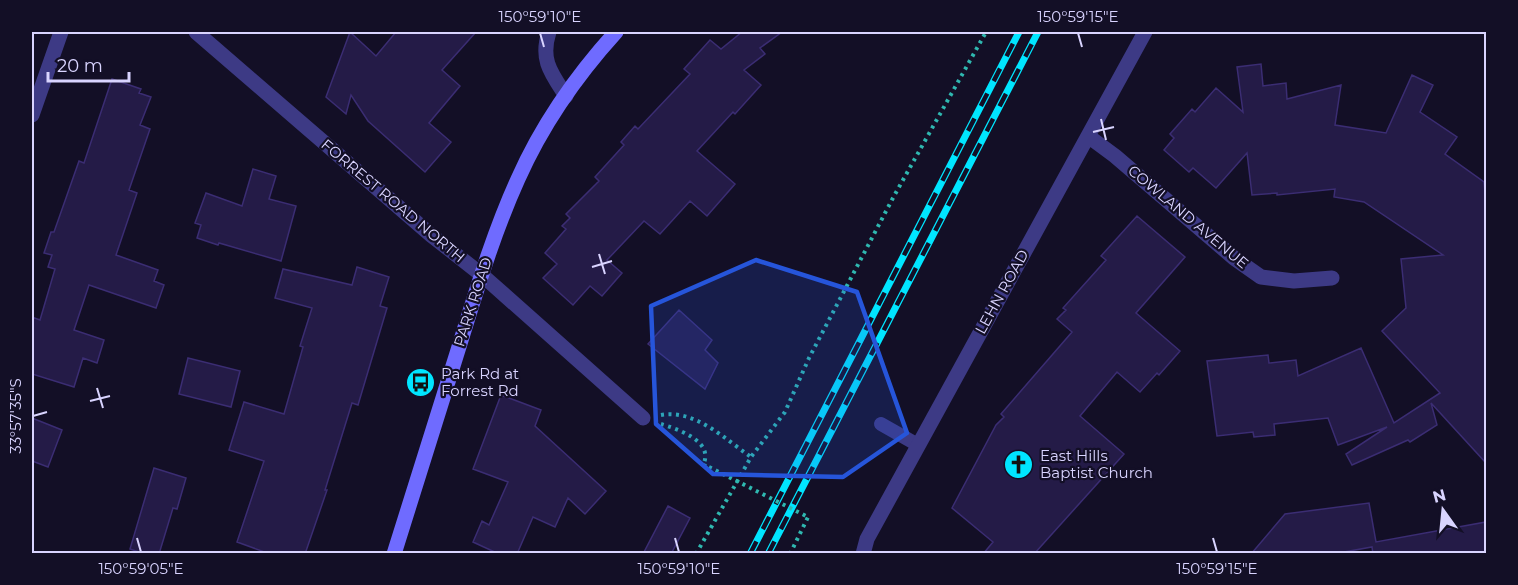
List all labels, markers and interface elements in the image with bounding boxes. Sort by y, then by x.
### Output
text: 150°59'10"E [499,7,581,26]
text: 150°59'15"E [1037,7,1119,26]
scale bar [48,45,129,83]
text: 20 m [57,55,103,77]
street label: FORREST ROAD NORTH [318,135,469,266]
street label: COWLAND AVENUE [1124,161,1252,273]
street label: LEHN ROAD [971,246,1033,337]
street label: PARK ROAD [449,255,496,349]
place label: Park Rd at Forrest Rd [441,364,519,400]
bus stop icon: Park Rd at Forrest Rd [404,367,436,399]
text: 33°57'35"S [6,378,25,454]
place label: East Hills Baptist Church [1040,446,1153,482]
church icon: East Hills Baptist Church [1003,449,1035,481]
north arrow [1413,480,1473,540]
text: N [1431,485,1448,507]
text: 150°59'05"E [98,559,184,578]
text: 150°59'10"E [638,559,720,578]
text: 150°59'15"E [1176,559,1258,578]

